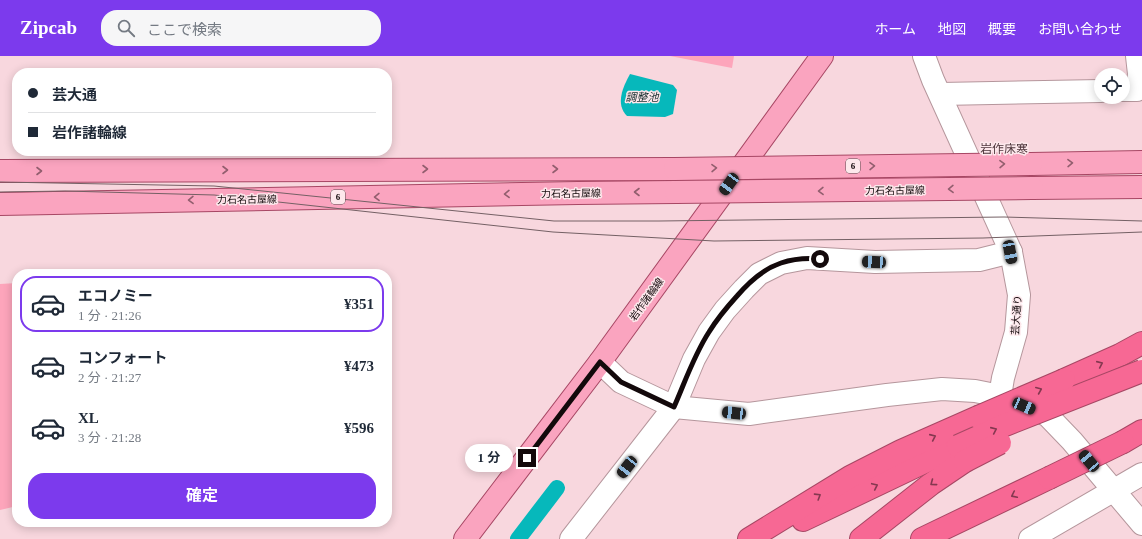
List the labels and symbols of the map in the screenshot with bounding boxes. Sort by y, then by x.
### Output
water label: 調整池 [626,91,659,103]
district label: 岩作床寒 [980,142,1028,156]
road number: 6 [846,159,860,173]
one-way arrow [1067,159,1073,167]
one-way arrow [999,160,1005,168]
one-way arrow [869,162,875,170]
one-way arrow [711,164,717,172]
one-way arrow [422,165,428,174]
one-way arrow [552,165,558,173]
one-way arrow [222,166,228,174]
one-way arrow [36,167,42,175]
car [717,171,741,197]
street label: 力石名古屋線 [865,184,925,197]
one-way arrow [948,185,954,193]
street label: 力石名古屋線 [541,187,601,200]
one-way arrow [818,187,824,195]
one-way arrow [634,188,640,197]
road number: 6 [331,190,345,204]
one-way arrow [504,190,510,198]
one-way arrow [374,192,380,201]
street label: 力石名古屋線 [217,193,277,206]
one-way arrow [188,196,194,204]
car [1002,239,1018,265]
route start [811,250,829,268]
car [862,255,886,269]
street label: 岩作諸輪線 [627,276,666,323]
street label: 芸大通り [1010,295,1023,335]
one-way arrow [1096,361,1104,369]
one-way arrow [1036,387,1043,395]
car [1011,396,1037,416]
car [721,406,747,420]
one-way arrow [989,427,997,435]
one-way arrow [929,434,937,442]
callout: 1 分 [465,444,513,472]
car [1077,448,1101,474]
route end [518,449,536,467]
car [615,454,639,480]
one-way arrow [930,478,937,485]
one-way arrow [871,483,878,491]
one-way arrow [1010,490,1018,498]
one-way arrow [814,494,821,501]

